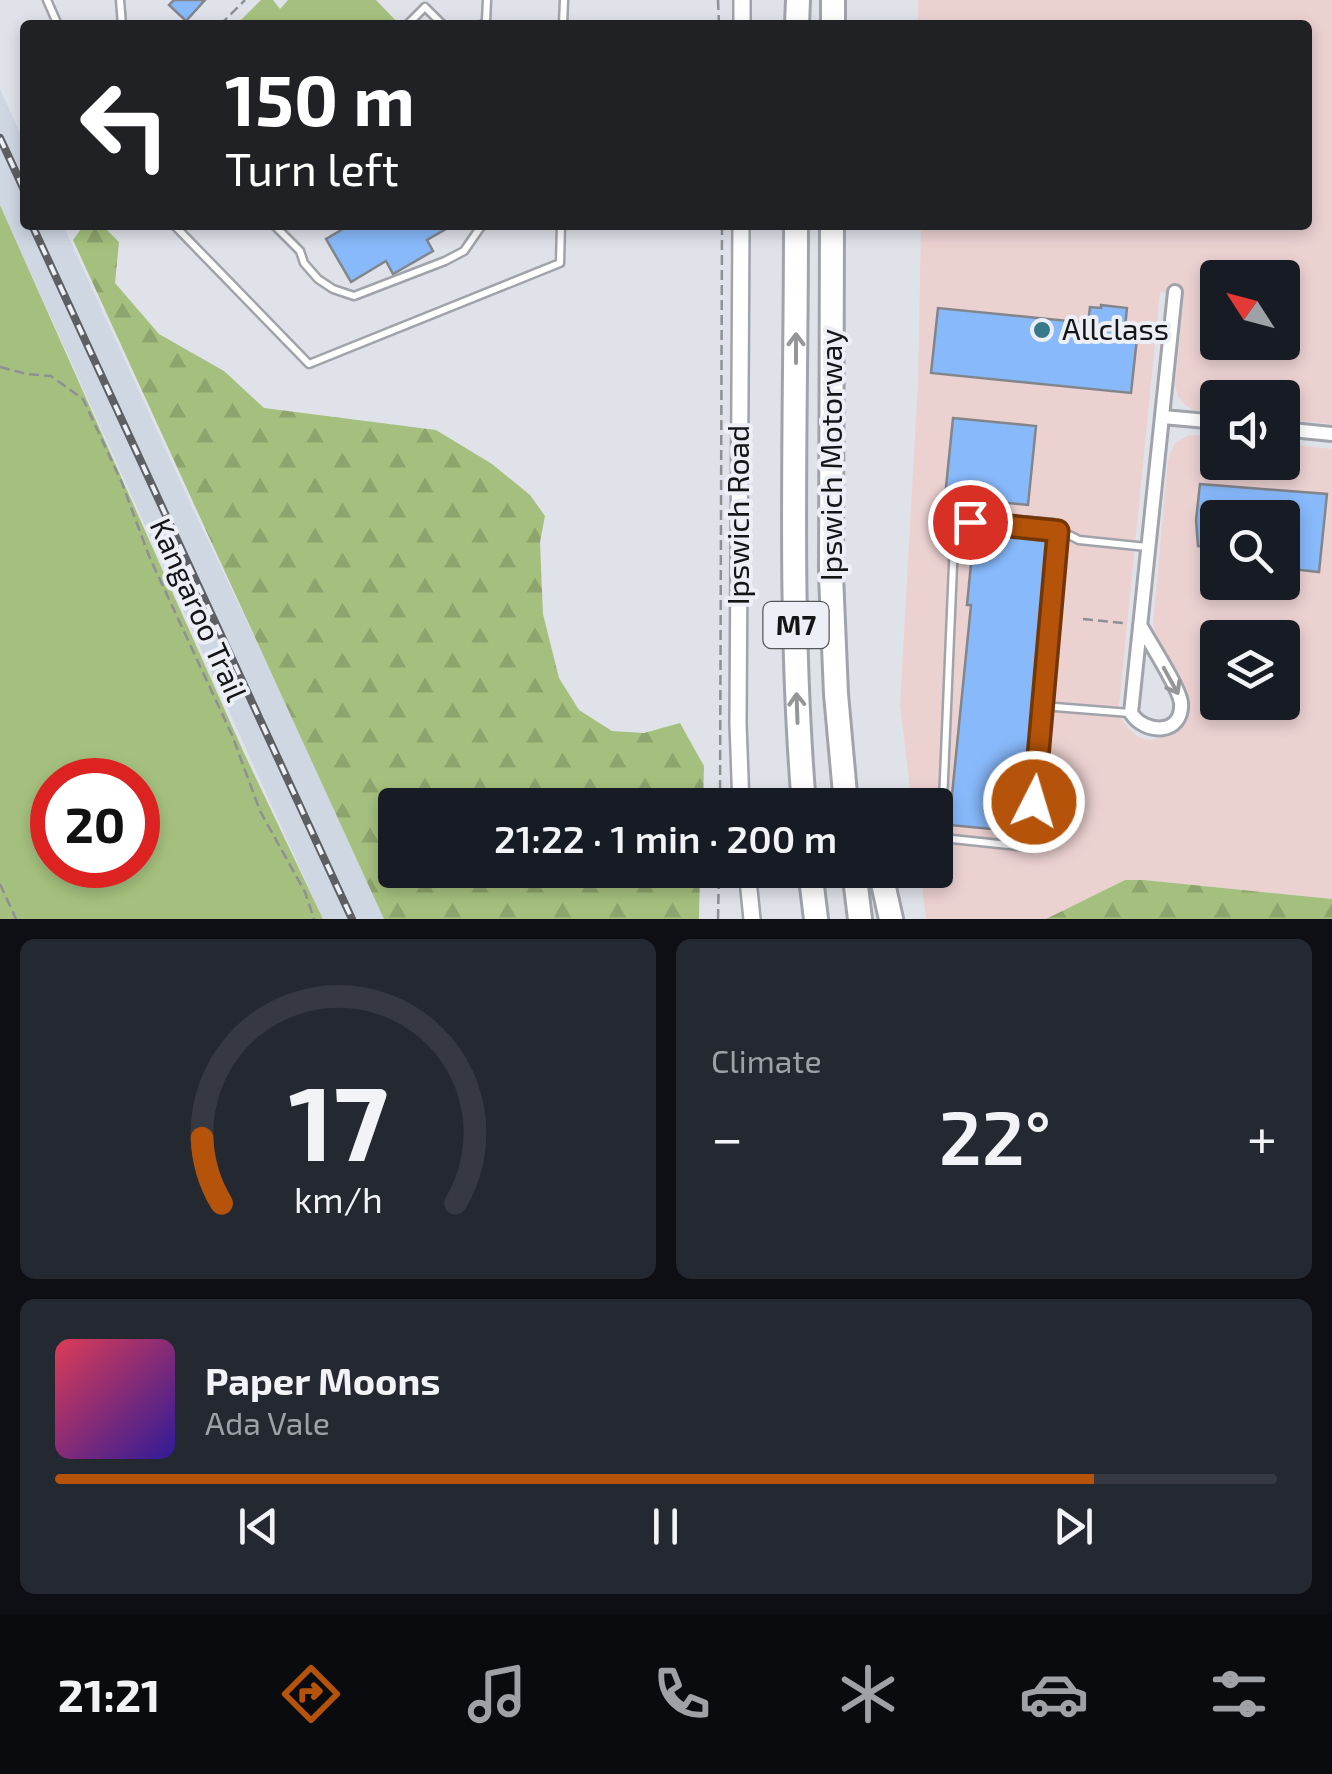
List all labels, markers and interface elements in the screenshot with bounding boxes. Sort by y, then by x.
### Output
text: 150 m [225,56,415,140]
icon: left [60,60,190,190]
text: Turn left [225,141,399,195]
north arrow [1200,260,1300,360]
map controls [1200,260,1300,720]
place label: Allclass [1062,310,1169,346]
marker: Allclass [1031,319,1053,341]
street label: Ipswich Motorway [812,329,848,581]
one-way arrow [786,332,806,364]
button: sound [1200,380,1300,480]
street label: Ipswich Road [719,425,755,605]
pin [928,480,1013,565]
icon: arrive [943,495,998,550]
button: search [1200,500,1300,600]
street label: Kangaroo Trail [144,512,256,706]
road number: M7 [764,602,828,648]
button: layers [1200,620,1300,720]
one-way arrow [1161,666,1181,695]
one-way arrow [788,692,807,724]
position arrow [982,750,1086,854]
speed limit sign: 20 [30,758,160,888]
text: 21:22 · 1 min · 200 m [494,815,837,861]
text: Climate [711,1041,822,1079]
text: 17 [288,1057,388,1182]
text: 22° [939,1090,1051,1180]
text: − [711,1103,743,1169]
text: + [1247,1103,1277,1169]
text: km/h [294,1177,382,1220]
text: Paper Moons [205,1357,441,1403]
text: Ada Vale [205,1403,330,1441]
icon: previous [231,1499,286,1554]
icon: pause [638,1499,693,1554]
icon: next [1046,1499,1101,1554]
icon: directions [276,1659,346,1729]
icon: music [462,1659,532,1729]
icon: phone [647,1659,717,1729]
icon: climate [833,1659,903,1729]
icon: car [1019,1659,1089,1729]
icon: filters [1204,1659,1274,1729]
text: 21:21 [58,1667,161,1721]

